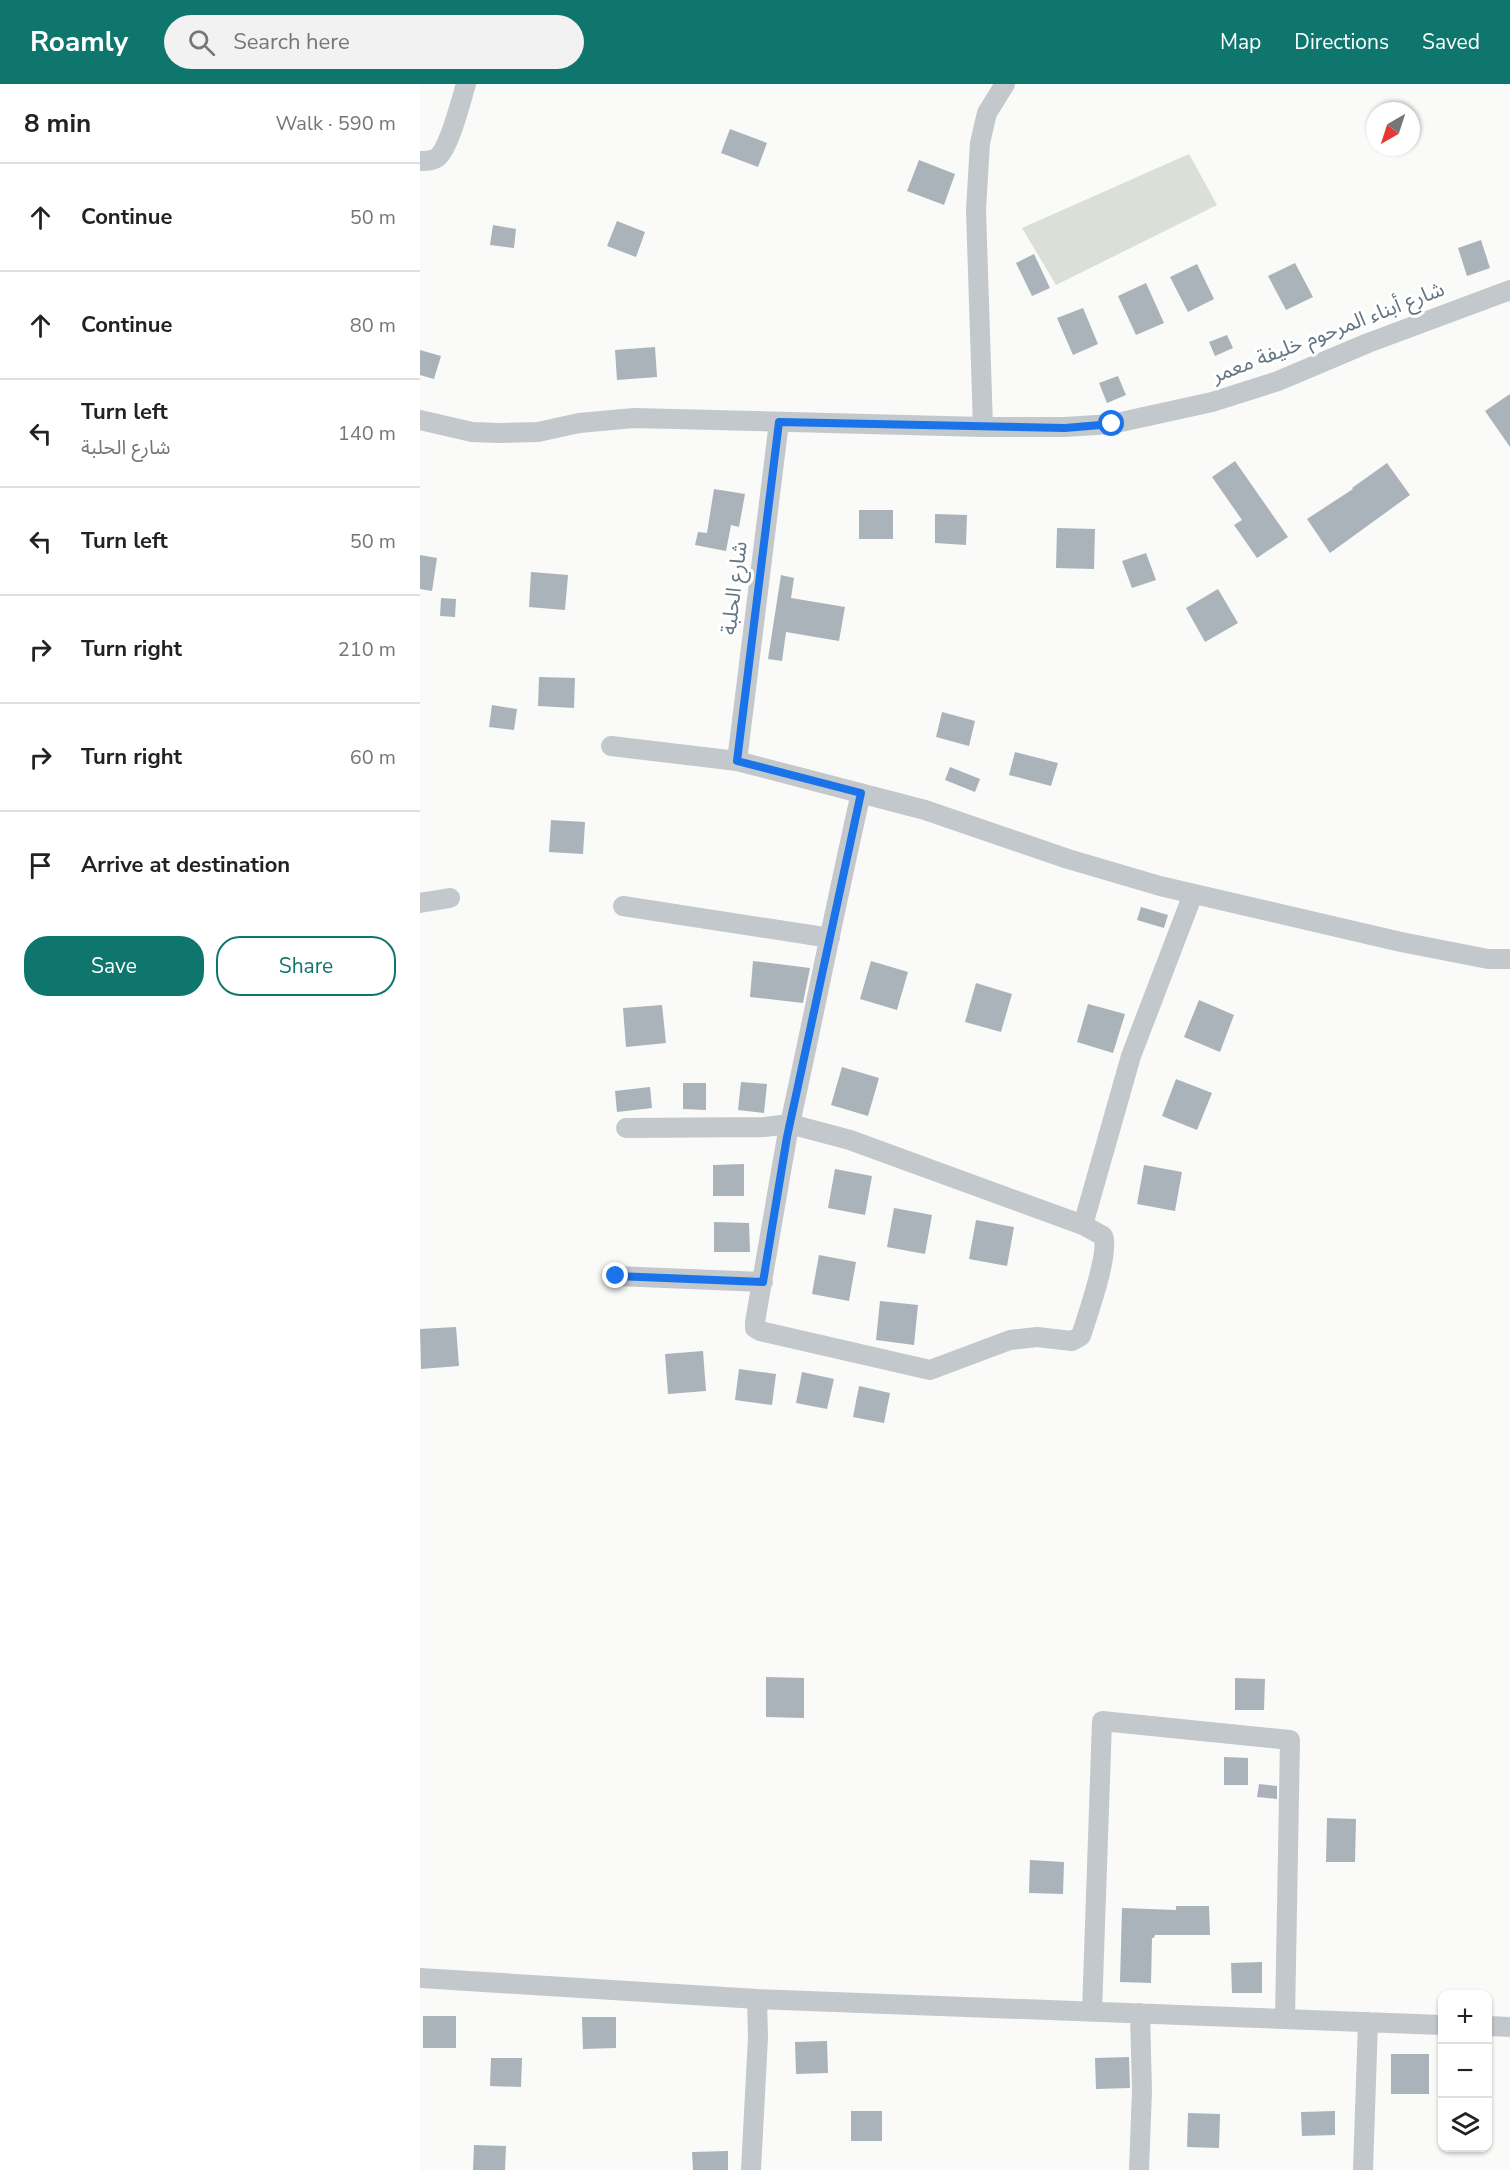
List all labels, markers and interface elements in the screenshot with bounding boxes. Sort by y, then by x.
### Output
search box [164,15,584,69]
text: Roamly [30,23,128,61]
icon: search [185,26,218,59]
text: Search here [233,27,350,57]
text: Map [1220,28,1261,56]
text: Directions [1294,28,1389,56]
text: Saved [1422,28,1480,56]
north arrow [1366,102,1420,156]
text: 8 min [24,106,91,141]
text: Walk · 590 m [276,110,396,137]
icon: ahead [24,201,57,234]
text: Continue [81,202,172,232]
text: 50 m [350,204,396,231]
street label: شارع أبناء المرحوم خليفة معمر [1207,275,1449,392]
icon: ahead [24,309,57,342]
text: Continue [81,310,172,340]
text: 80 m [350,312,396,339]
text: Turn left [81,397,168,427]
route start [1098,410,1124,436]
icon: left [24,417,57,450]
text: 140 m [338,420,396,447]
text: شارع الحلبة [81,434,170,461]
icon: left [24,525,57,558]
text: Turn left [81,526,168,556]
text: 50 m [350,528,396,555]
street label: شارع الحلبة [714,540,755,636]
icon: right [24,633,57,666]
text: Turn right [81,634,182,664]
text: 210 m [338,636,396,663]
icon: right [24,741,57,774]
text: Turn right [81,742,182,772]
text: 60 m [350,744,396,771]
icon: arrive [24,849,57,882]
text: Arrive at destination [81,850,290,880]
button: Save [24,936,204,996]
button: Share [216,936,396,996]
route end [602,1262,628,1288]
map controls [1438,1990,1492,2152]
button: + [1438,1990,1492,2044]
button: − [1438,2044,1492,2098]
button: layers [1438,2098,1492,2152]

